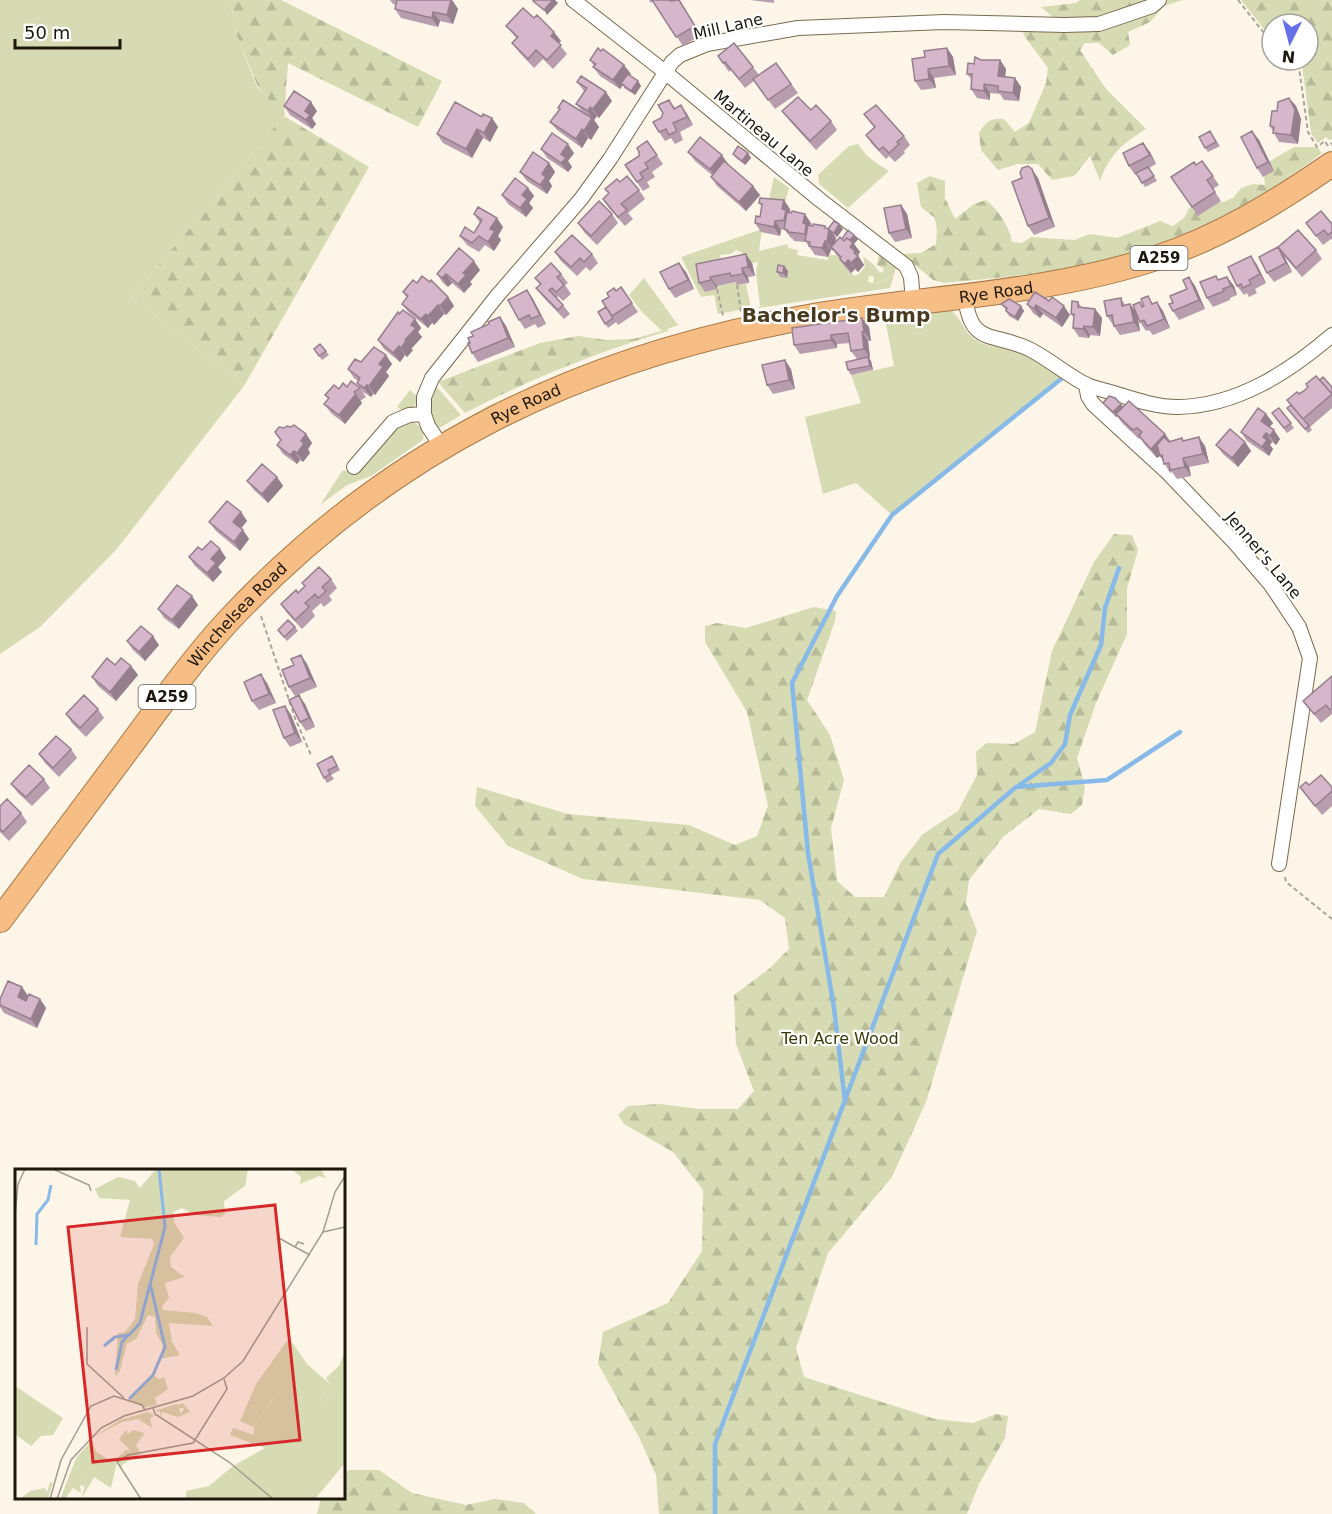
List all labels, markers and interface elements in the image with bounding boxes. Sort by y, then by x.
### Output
street label: Mill Lane [691,9,765,44]
scale bar [15,12,120,50]
north arrow [1260,12,1320,72]
text: 50 m [24,22,70,43]
text: N [1281,46,1296,67]
street label: Martineau Lane [710,86,818,181]
road number: A259 [1130,246,1188,270]
street label: Rye Road [958,278,1035,307]
district label: Bachelor's Bump [742,303,930,327]
street label: Rye Road [488,380,564,429]
street label: Jenner's Lane [1221,507,1306,603]
street label: Winchelsea Road [184,559,291,671]
road number: A259 [138,685,195,709]
park label: Ten Acre Wood [780,1029,899,1048]
inset map [15,1169,345,1499]

